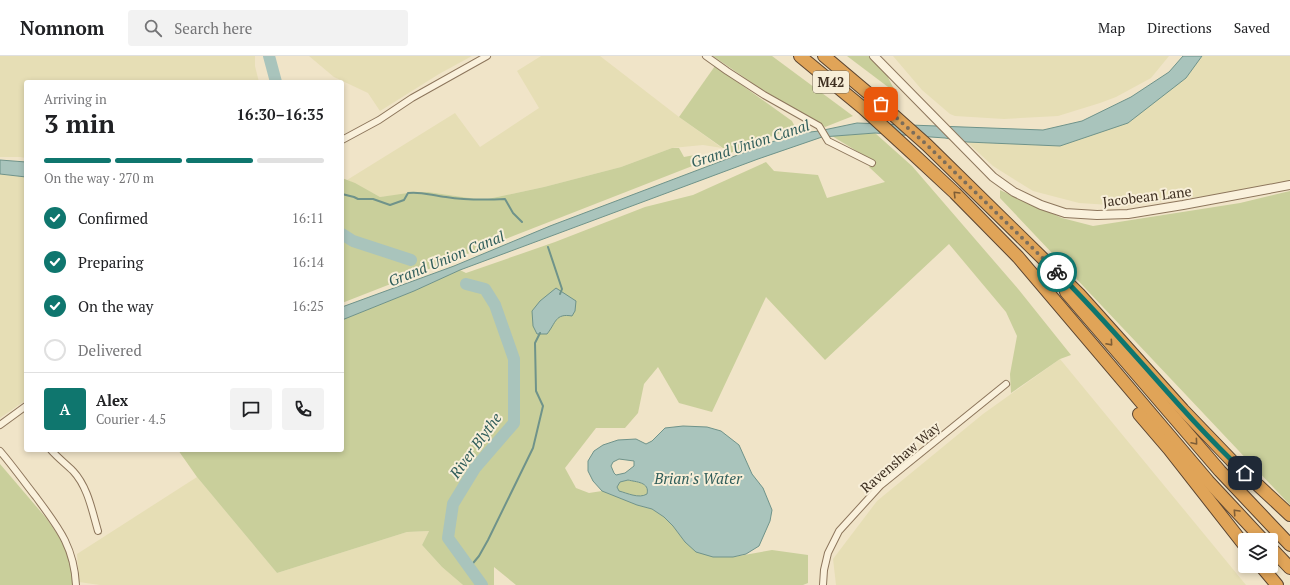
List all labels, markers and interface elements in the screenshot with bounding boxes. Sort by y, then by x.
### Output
search box [128,10,408,46]
text: Nomnom [20,15,104,40]
icon: search [142,17,164,39]
text: Search here [174,18,252,38]
text: Map [1098,18,1125,37]
text: Directions [1147,18,1212,37]
text: Saved [1234,18,1270,37]
road number: M42 [813,71,849,93]
pin [864,87,898,121]
text: Arriving in [44,90,107,108]
icon: bag [870,93,892,115]
text: 16:30–16:35 [237,104,324,124]
text: 3 min [44,106,115,140]
water label: Grand Union Canal [688,114,813,172]
text: On the way · 270 m [44,169,154,187]
street label: Jacobean Lane [1101,181,1193,211]
one-way arrow [953,191,961,199]
icon: check [44,207,66,229]
text: Confirmed [78,208,148,228]
text: 16:11 [292,209,324,227]
water label: Grand Union Canal [385,225,508,290]
icon: check [44,251,66,273]
text: Preparing [78,252,143,272]
courier [1037,252,1077,292]
text: 16:14 [292,253,324,271]
icon: bike [1046,261,1068,283]
icon: check [44,295,66,317]
text: On the way [78,296,153,316]
text: 16:25 [292,297,324,315]
one-way arrow [1106,338,1113,346]
text: Delivered [78,340,142,360]
button: chat [230,388,272,430]
button: phone [282,388,324,430]
text: Alex [96,390,128,410]
text: A [60,399,70,419]
water label: River Blythe [444,408,506,483]
text: Courier · 4.5 [96,410,166,428]
street label: Ravenshaw Way [856,417,944,497]
one-way arrow [1190,437,1197,444]
pin [1228,456,1262,490]
icon: home [1234,462,1256,484]
water label: Brian's Water [653,468,743,488]
one-way arrow [1233,509,1241,517]
map controls [1238,533,1278,573]
button: layers [1238,533,1278,573]

